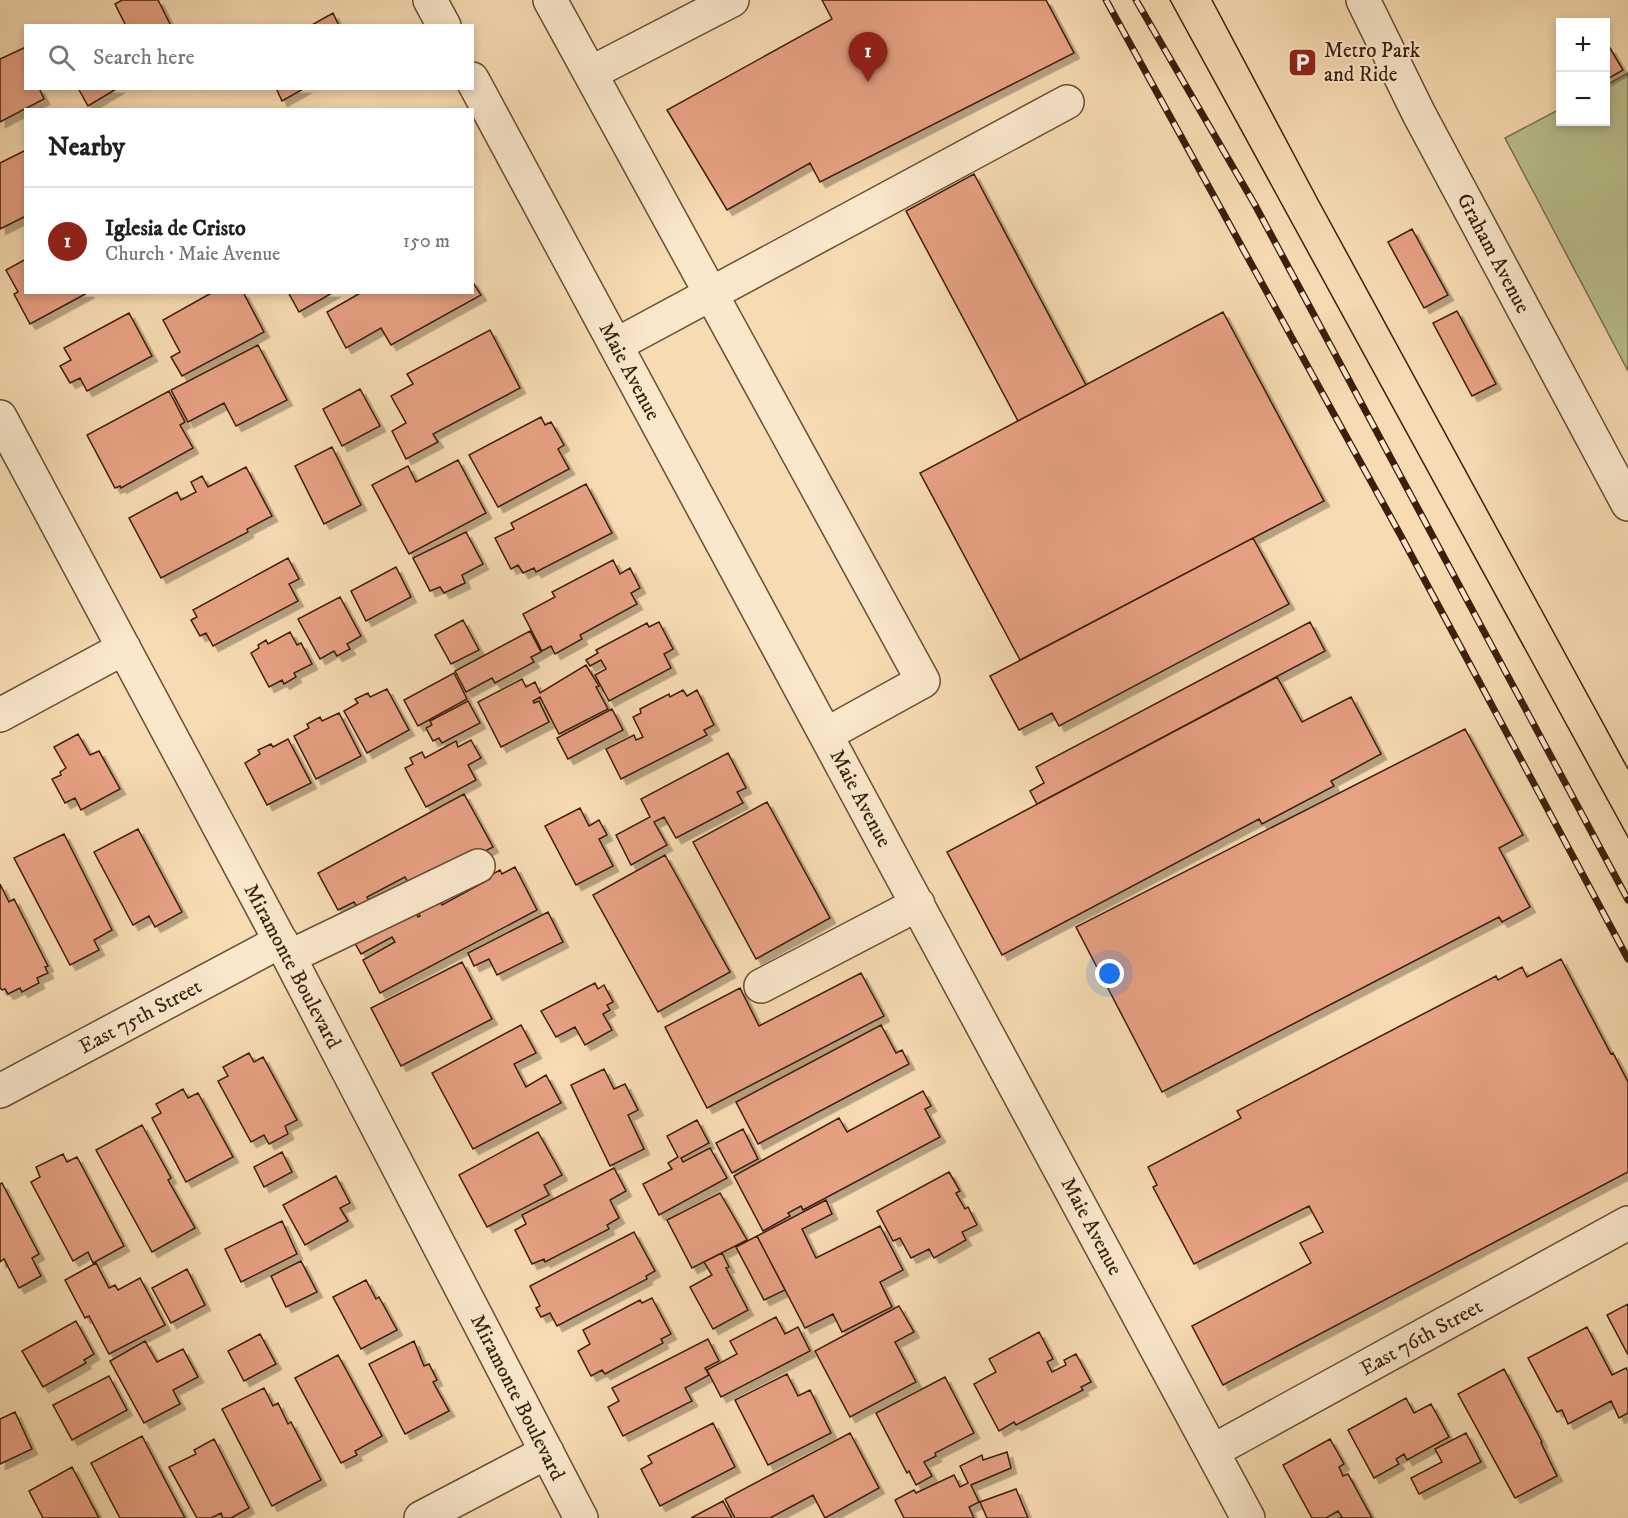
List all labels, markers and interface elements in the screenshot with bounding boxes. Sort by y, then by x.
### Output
map controls [1556,18,1610,126]
button: + [1556,18,1610,72]
search box [24,24,474,90]
pin: 1 [848,32,888,82]
place label: Metro Park and Ride [1324,38,1421,88]
icon: search [45,41,78,74]
text: Search here [93,44,195,71]
parking icon: Metro Park and Ride [1287,46,1319,78]
button: − [1556,72,1610,126]
text: Nearby [48,131,125,164]
street label: Graham Avenue [1451,189,1536,318]
text: Iglesia de Cristo [105,215,246,242]
text: 1 [64,229,71,254]
text: 150 m [403,229,450,254]
text: Church · Maie Avenue [105,242,280,267]
street label: Maie Avenue [592,318,666,425]
street label: Maie Avenue [823,745,897,852]
street label: Miramonte Boulevard [238,880,347,1054]
your location [1095,959,1124,988]
street label: East 75th Street [75,974,207,1060]
street label: Maie Avenue [1054,1173,1128,1280]
street label: East 76th Street [1356,1293,1487,1382]
street label: Miramonte Boulevard [464,1310,570,1485]

